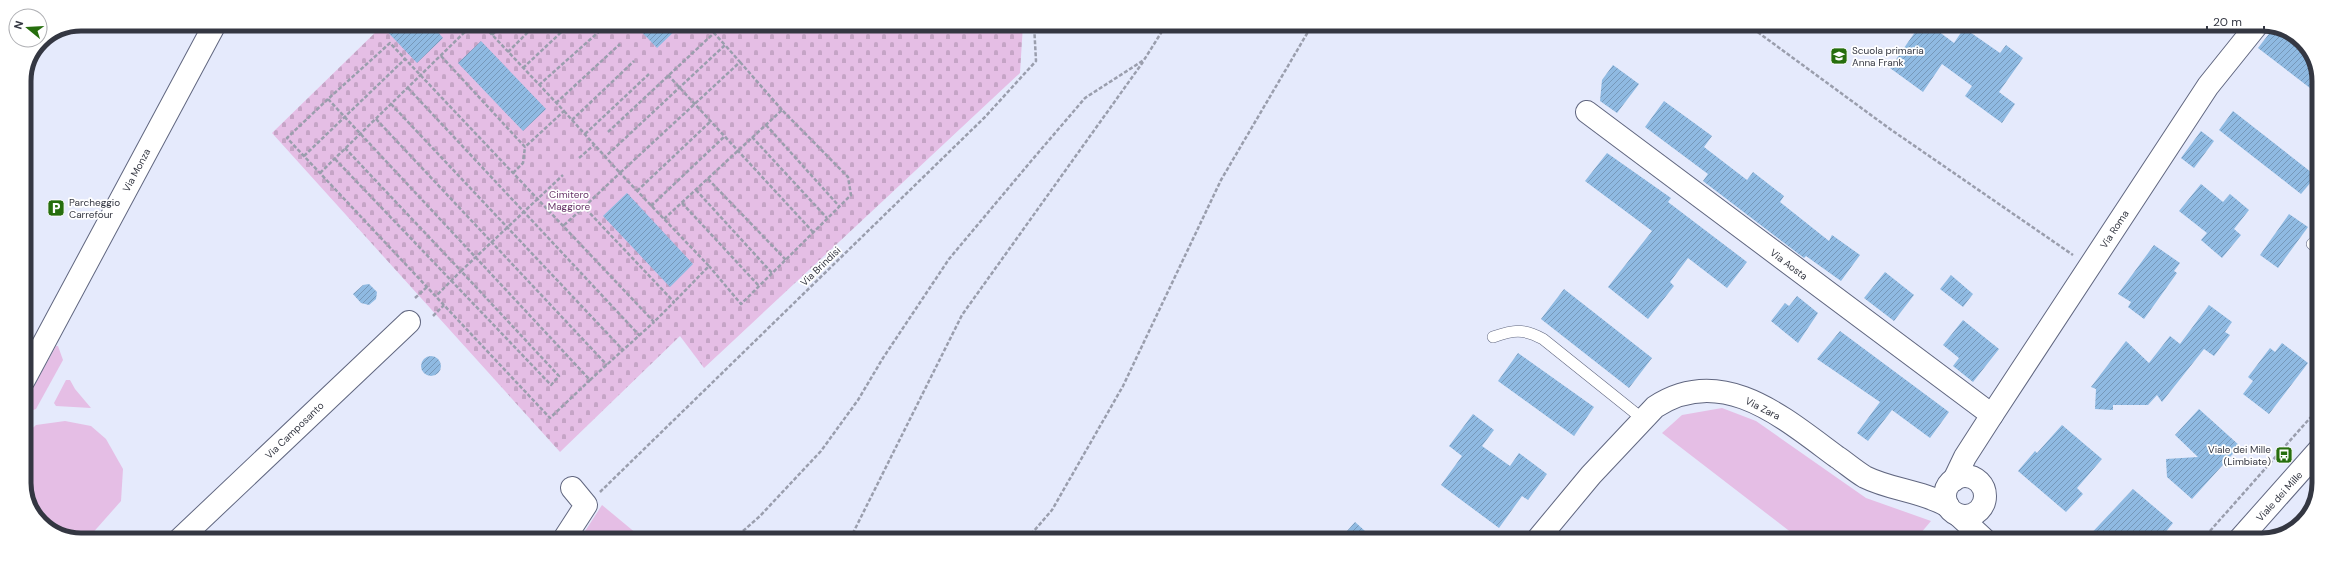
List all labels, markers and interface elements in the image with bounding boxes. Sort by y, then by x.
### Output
north arrow [8,8,48,48]
scale bar [2207,8,2264,34]
text: 20 m [2213,14,2242,30]
text: N [11,19,26,31]
place label: Scuola primaria Anna Frank [1852,44,1924,69]
school or university icon: Scuola primaria Anna Frank [1829,46,1849,66]
street label: Via Monza [120,146,153,194]
park label: Cimitero Maggiore [548,188,591,213]
place label: Parcheggio Carrefour [69,196,120,221]
parking icon: Parcheggio Carrefour [46,198,66,218]
street label: Via Roma [2097,208,2132,251]
street label: Via Brindisi [797,244,843,289]
street label: Via Aosta [1767,246,1810,283]
street label: Via Zara [1743,394,1782,423]
street label: Via Camposanto [262,399,327,462]
place label: Viale dei Mille (Limbiate) [2208,443,2271,468]
bus stop icon: Viale dei Mille (Limbiate) [2274,445,2294,465]
street label: Viale dei Mille [2253,468,2306,524]

